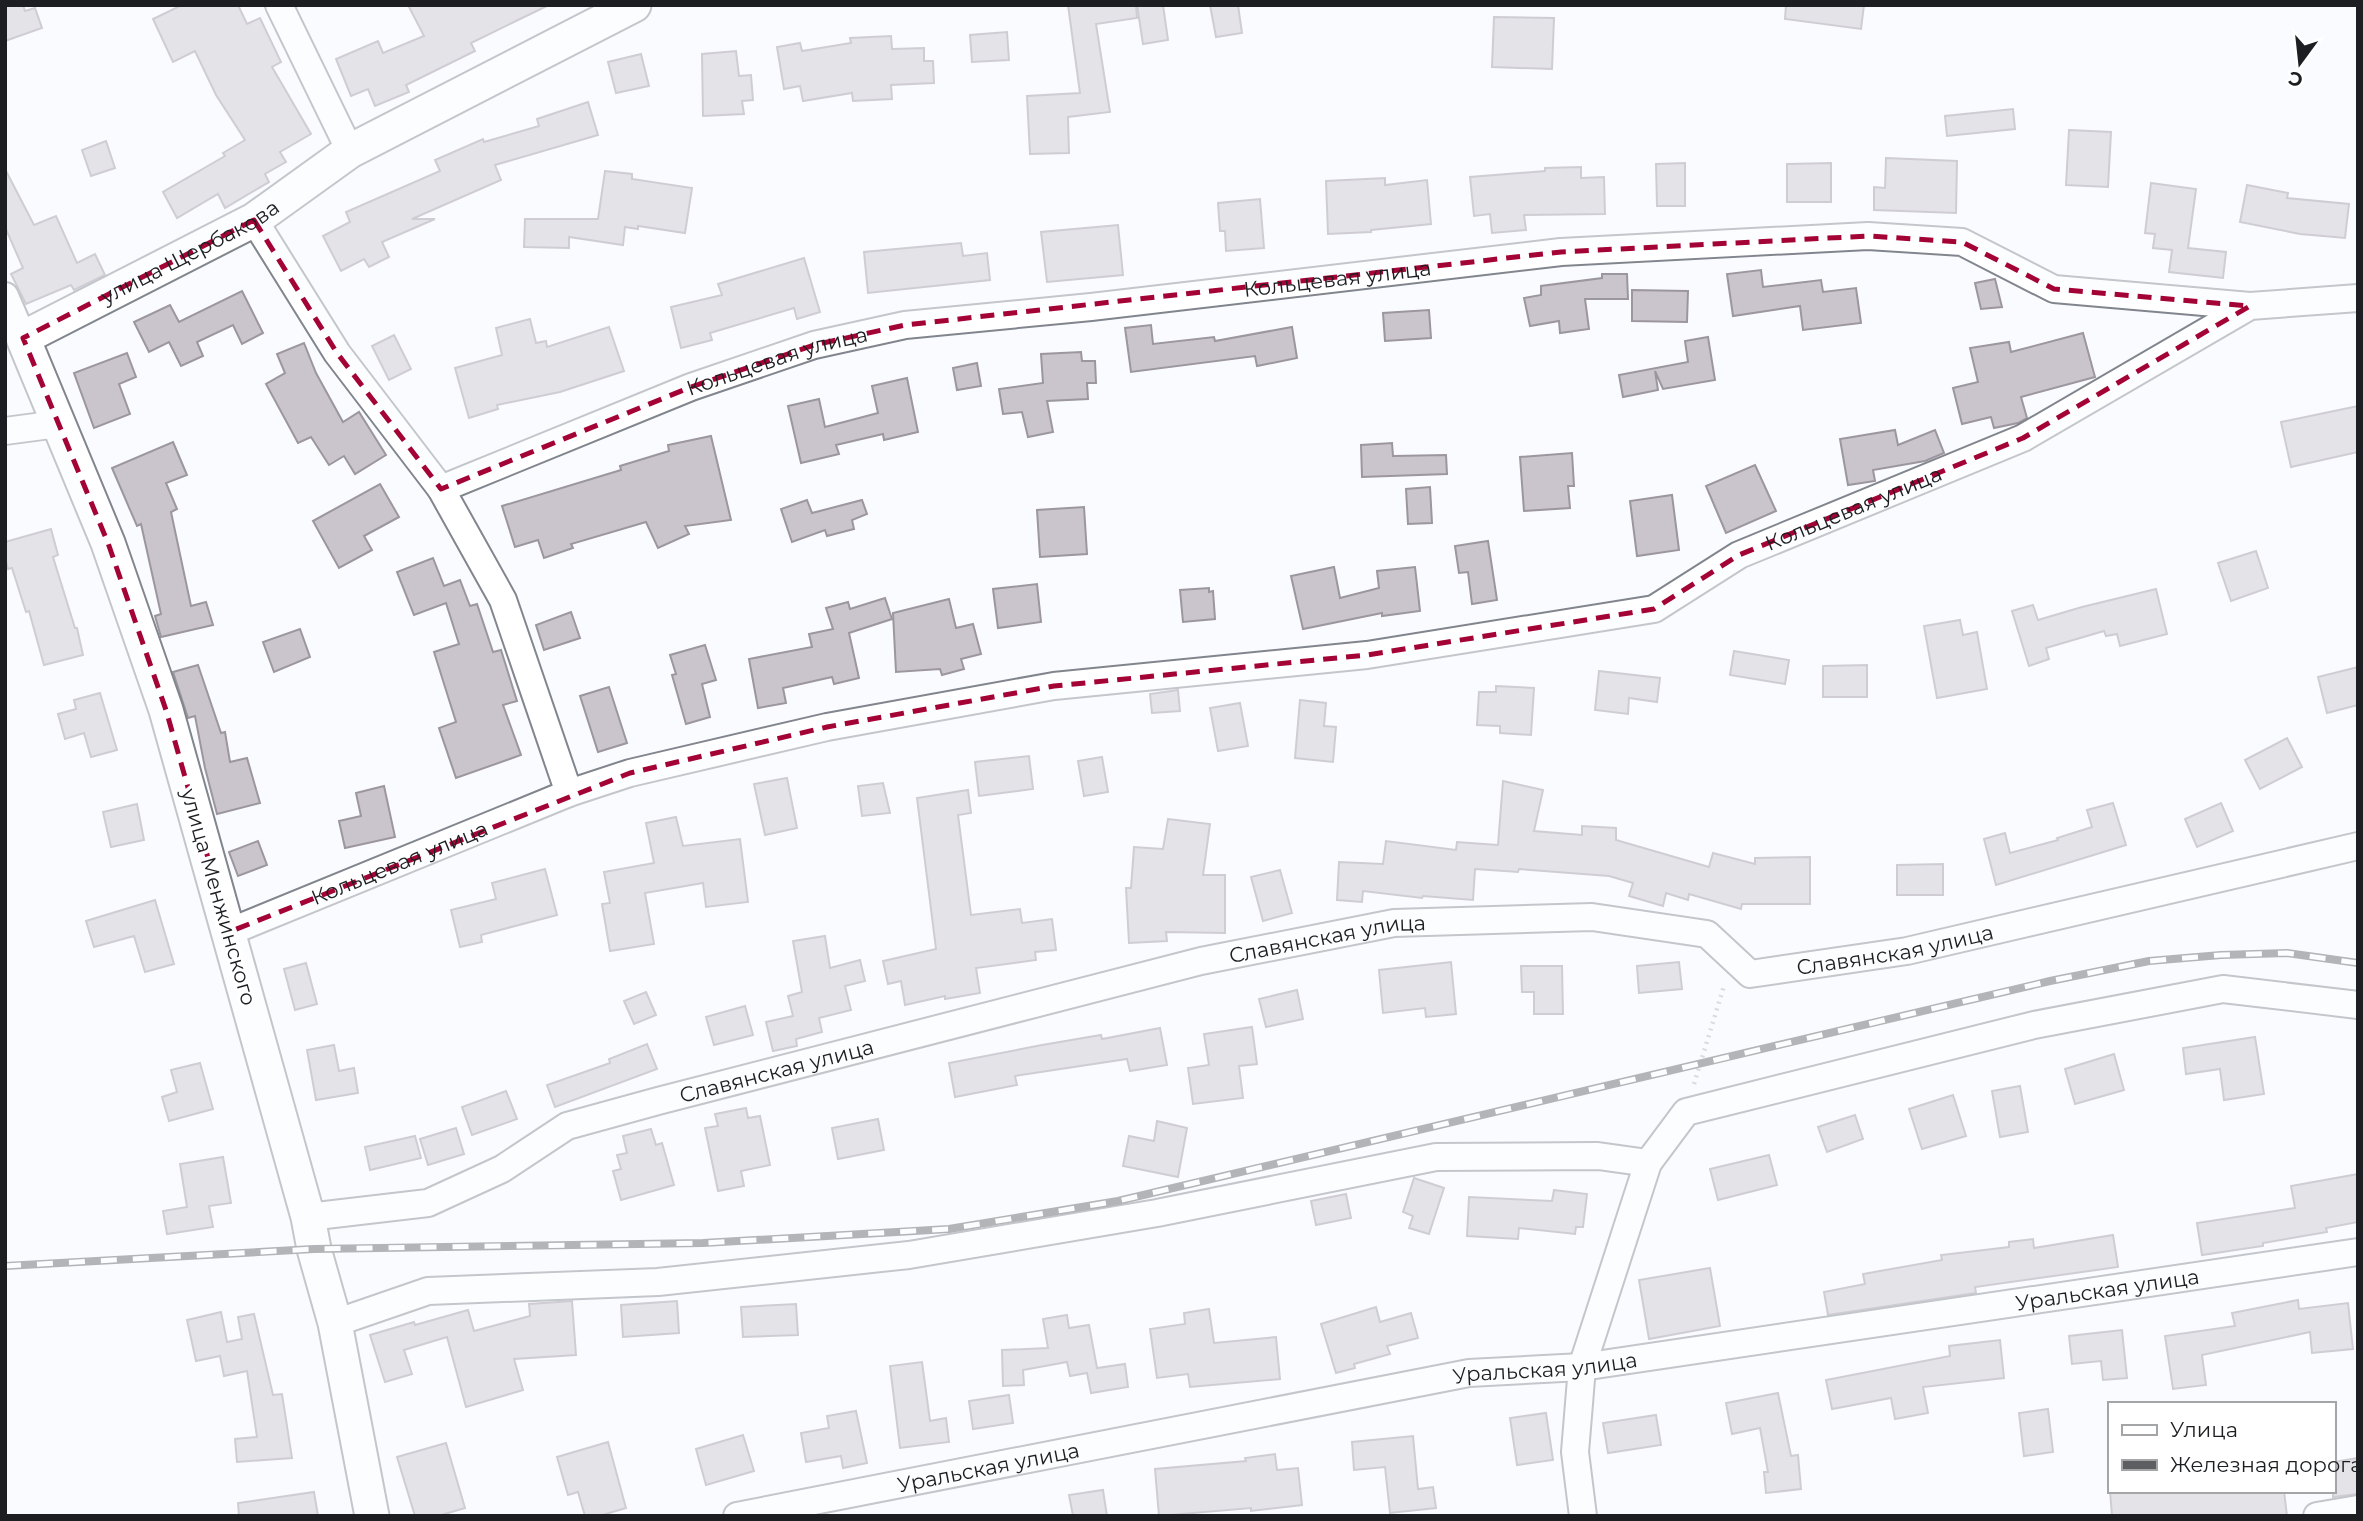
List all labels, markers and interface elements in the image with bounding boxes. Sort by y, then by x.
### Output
north arrow [2265,28,2335,98]
text: С [2286,66,2305,92]
street label: улица Щербакова [96,194,284,309]
street label: Кольцевая улица [1242,255,1432,302]
street label: Кольцевая улица [683,321,870,400]
street label: Кольцевая улица [1761,460,1945,555]
street label: улица Менжинского [176,785,262,1008]
street label: Кольцевая улица [307,815,491,910]
street label: Славянская улица [1227,910,1426,968]
street label: Славянская улица [1795,919,1996,980]
street label: Славянская улица [677,1033,876,1107]
street label: Уральская улица [2014,1263,2201,1315]
street label: Уральская улица [1450,1346,1639,1388]
legend [2108,1402,2335,1493]
text: Улица [2170,1417,2238,1442]
street label: Уральская улица [895,1437,1082,1497]
text: Железная дорога [2170,1452,2362,1477]

